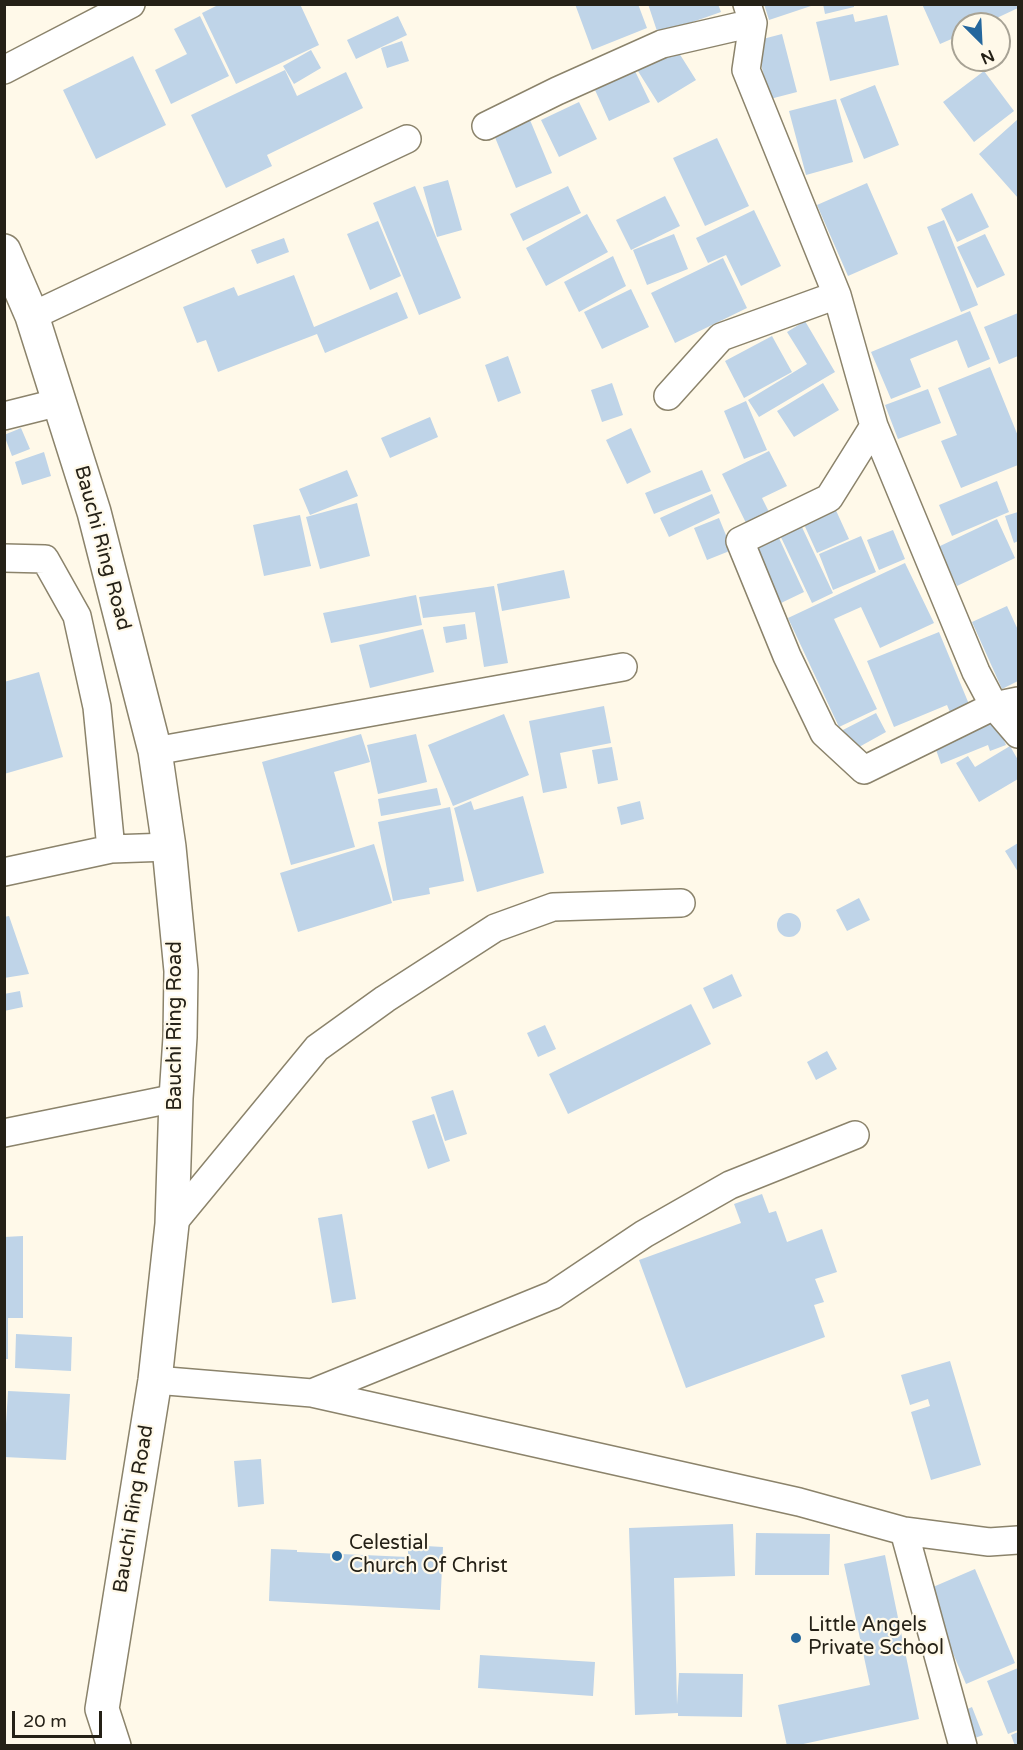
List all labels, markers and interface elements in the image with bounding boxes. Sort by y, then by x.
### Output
north arrow [951,12,1011,72]
text: N [978,45,997,68]
street label: Bauchi Ring Road [68,463,136,633]
street label: Bauchi Ring Road [164,941,188,1111]
street label: Bauchi Ring Road [109,1423,159,1595]
place label: Celestial Church Of Christ [349,1532,508,1579]
marker: Celestial Church Of Christ [330,1549,344,1563]
place label: Little Angels Private School [808,1614,944,1661]
marker: Little Angels Private School [789,1631,803,1645]
scale bar [15,1699,105,1737]
text: 20 m [23,1710,67,1732]

